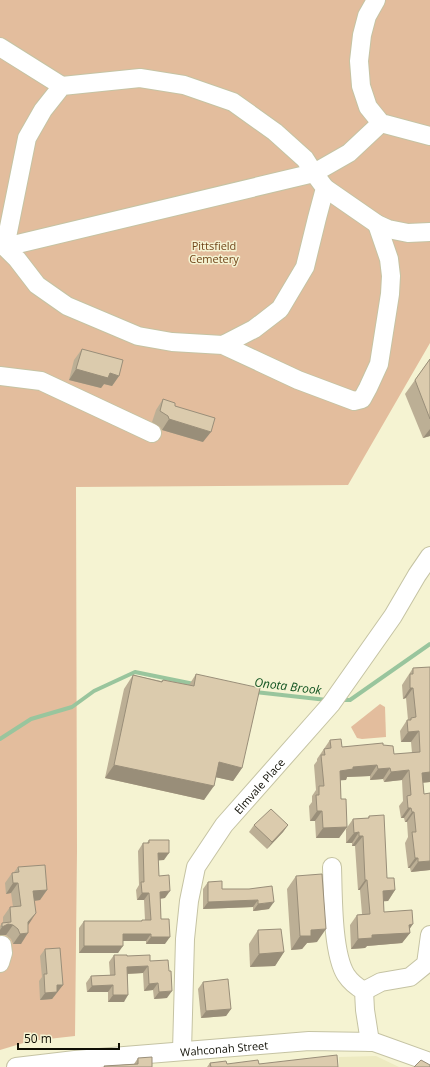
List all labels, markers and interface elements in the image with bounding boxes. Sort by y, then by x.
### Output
park label: Pittsfield Cemetery [189,238,239,266]
water label: Onota Brook [253,673,324,699]
street label: Elmvale Place [230,755,287,817]
scale bar [18,1025,119,1051]
text: 50 m [24,1030,52,1047]
street label: Wahconah Street [180,1037,269,1059]

